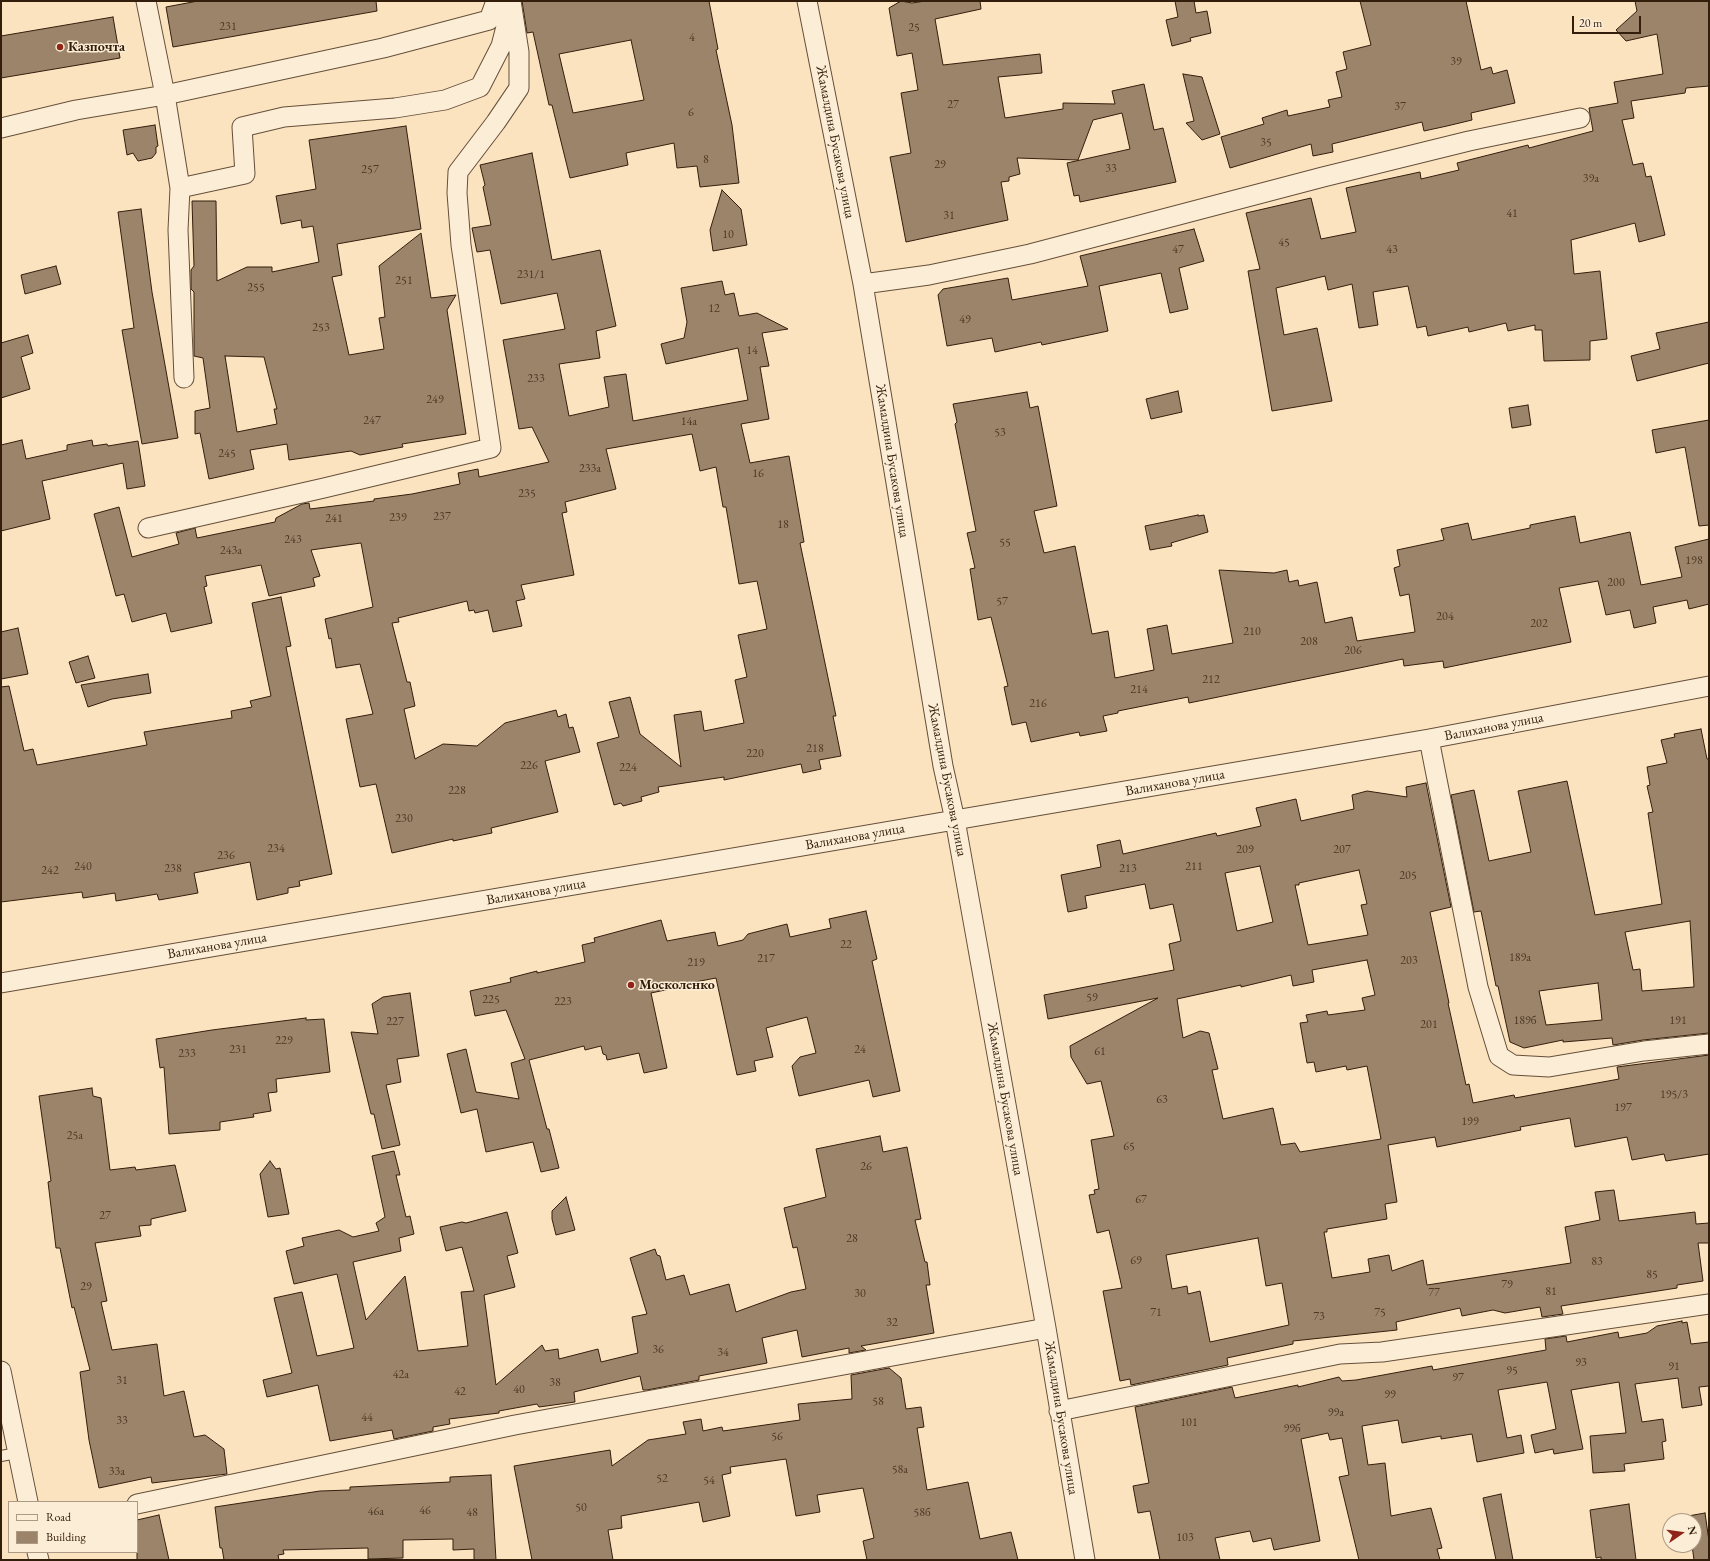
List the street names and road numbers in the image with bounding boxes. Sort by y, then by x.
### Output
street label: Жамалдина Бусакова улица [812,64,858,220]
street label: Жамалдина Бусакова улица [872,383,912,539]
street label: Жамалдина Бусакова улица [924,702,970,858]
street label: Валиханова улица [1443,709,1545,745]
street label: Валиханова улица [1124,766,1226,800]
street label: Валиханова улица [804,820,906,854]
street label: Валиханова улица [485,875,587,909]
street label: Валиханова улица [166,929,268,963]
street label: Жамалдина Бусакова улица [983,1021,1027,1177]
street label: Жамалдина Бусакова улица [1041,1340,1081,1496]

